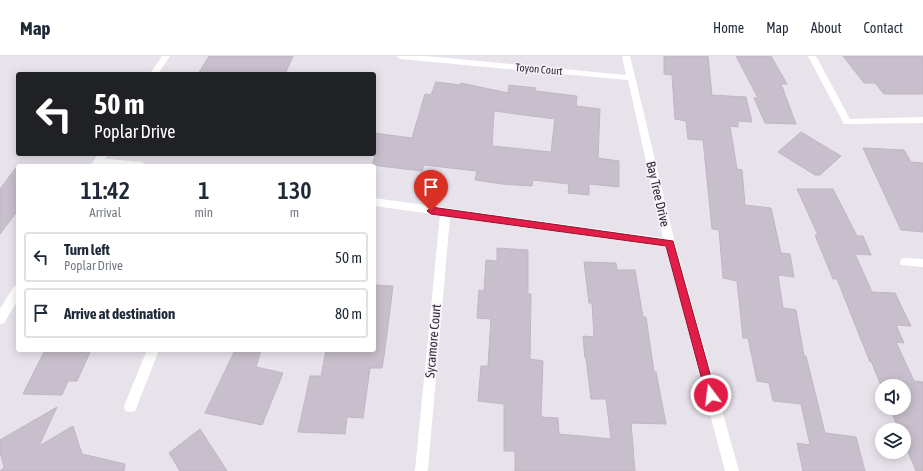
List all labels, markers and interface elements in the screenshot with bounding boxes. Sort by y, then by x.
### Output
text: Map [20,17,51,39]
text: Home [713,20,744,36]
text: Map [766,20,789,36]
text: About [811,20,842,36]
text: Contact [864,20,903,36]
street label: Toyon Court [515,61,563,77]
icon: left [28,88,80,140]
text: 50 m [94,88,144,120]
text: Poplar Drive [94,121,176,142]
street label: Bay Tree Drive [643,160,673,228]
pin [414,170,448,211]
icon: arrive [420,176,442,198]
text: 11:42 [81,177,130,204]
text: 1 [198,177,209,204]
text: 130 [278,177,311,204]
text: Arrival [89,205,121,220]
text: min [194,205,213,220]
text: m [290,205,299,220]
text: Turn left [64,241,110,258]
icon: left [30,246,52,268]
text: 50 m [335,249,362,266]
text: Poplar Drive [64,258,123,273]
icon: arrive [30,302,52,324]
street label: Sycamore Court [422,303,444,379]
text: Arrive at destination [64,305,175,322]
text: 80 m [335,305,362,322]
position arrow [690,374,732,416]
map controls [875,379,911,459]
button: sound [875,379,911,415]
button: layers [875,423,911,459]

